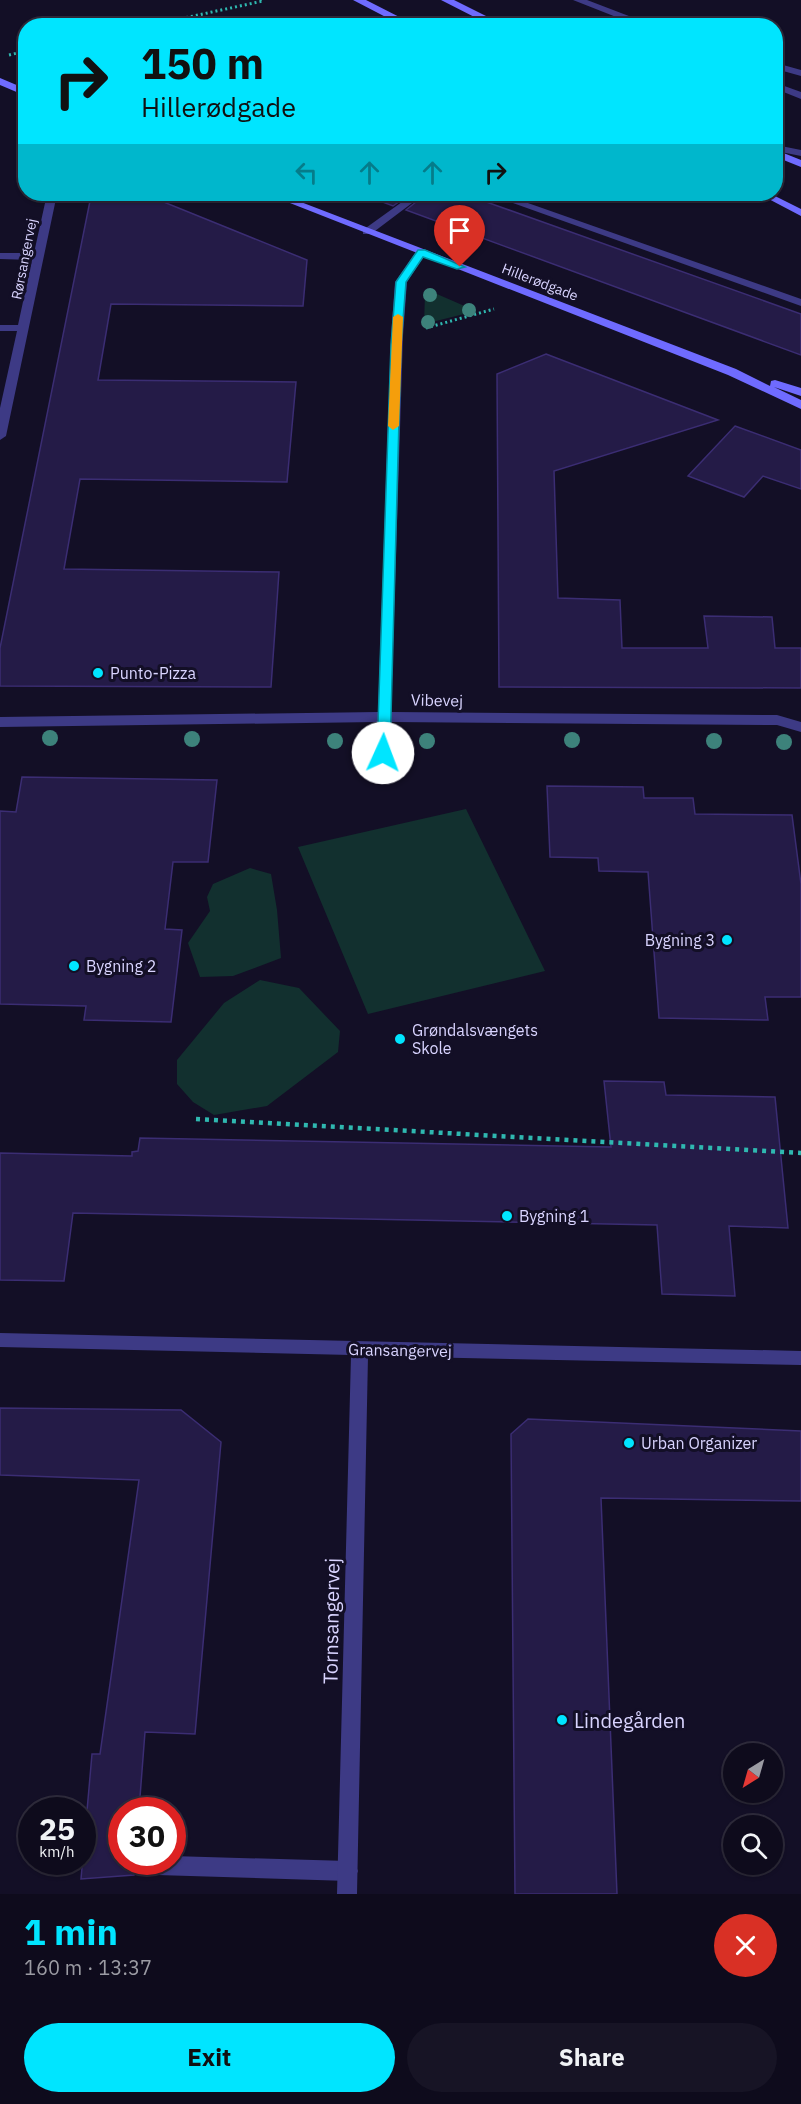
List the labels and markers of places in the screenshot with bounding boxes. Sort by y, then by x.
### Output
pin [434,205,485,267]
place label: Punto-Pizza [110,663,196,683]
marker: Punto-Pizza [91,666,105,680]
place label: Bygning 3 [645,930,715,950]
marker: Bygning 3 [720,933,734,947]
place label: Bygning 2 [86,956,156,976]
marker: Bygning 2 [67,959,81,973]
place label: Grøndalsvængets Skole [412,1020,538,1058]
marker: Grøndalsvængets Skole [393,1032,407,1046]
place label: Bygning 1 [519,1206,589,1226]
marker: Bygning 1 [500,1209,514,1223]
place label: Urban Organizer [641,1433,757,1453]
marker: Urban Organizer [622,1436,636,1450]
place label: Lindegården [574,1707,685,1734]
marker: Lindegården [555,1713,569,1727]

